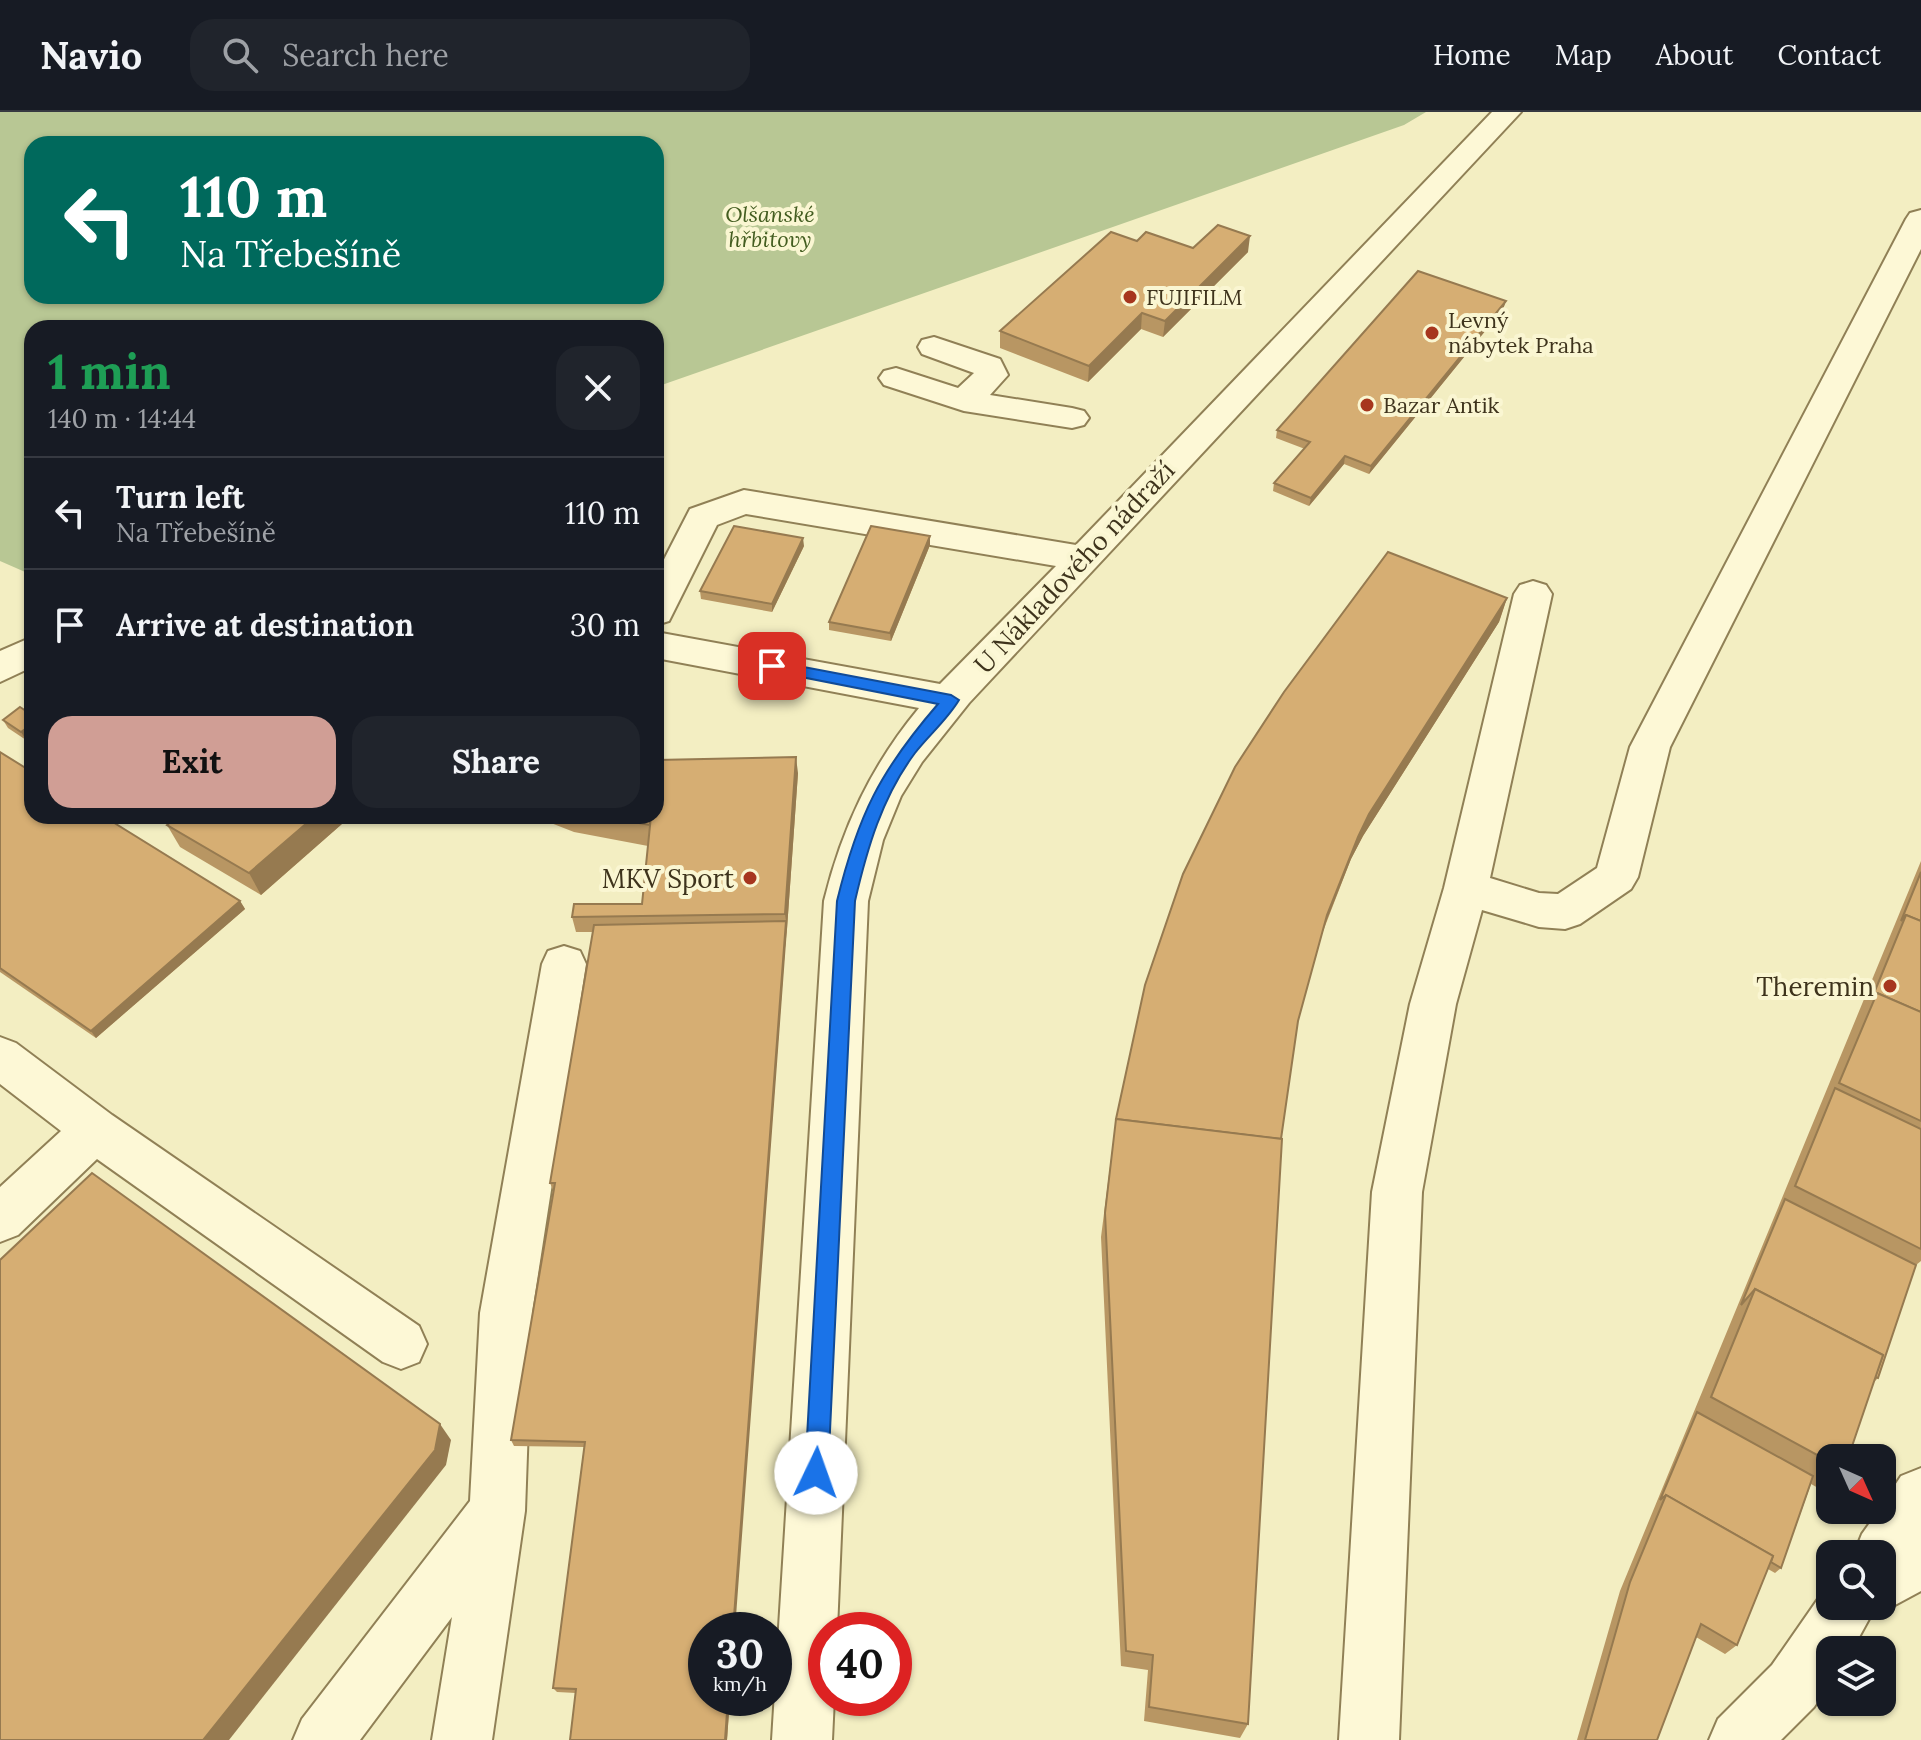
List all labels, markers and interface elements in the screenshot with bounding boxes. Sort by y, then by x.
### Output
search box [190,19,750,91]
text: Navio [40,31,142,79]
icon: search [218,33,262,77]
text: Search here [282,36,449,74]
text: Home [1433,37,1511,73]
text: Map [1555,37,1612,73]
text: About [1656,37,1733,73]
text: Contact [1777,37,1881,73]
text: 110 m [180,161,327,232]
icon: left [48,168,152,272]
park label: Olšanské hřbitovy [725,200,815,253]
text: Na Třebešíně [180,231,401,277]
place label: FUJIFILM [1146,283,1243,311]
marker: FUJIFILM [1121,288,1139,306]
place label: Levný nábytek Praha [1448,306,1594,359]
marker: Levný nábytek Praha [1423,324,1441,342]
text: 1 min [48,341,171,402]
button: close [556,346,640,430]
place label: Bazar Antik [1383,391,1500,419]
marker: Bazar Antik [1358,396,1376,414]
text: 140 m · 14:44 [48,402,196,435]
street label: U Nákladového nádraží [967,454,1181,680]
text: Turn left [116,478,244,516]
icon: left [48,491,92,535]
text: 110 m [565,494,640,532]
text: Na Třebešíně [116,516,276,549]
icon: arrive [48,603,92,647]
text: Arrive at destination [116,606,414,644]
text: 30 m [570,606,640,644]
pin [738,632,806,700]
icon: arrive [750,644,794,688]
button: Exit [48,716,336,808]
button: Share [352,716,640,808]
place label: MKV Sport [602,862,734,895]
marker: MKV Sport [741,869,759,887]
place label: Theremin [1756,970,1874,1003]
marker: Theremin [1881,977,1899,995]
position arrow [774,1431,858,1515]
north arrow [1816,1444,1896,1524]
map controls [1816,1444,1896,1716]
button: search [1816,1540,1896,1620]
speed limit sign: 40 [808,1612,912,1716]
text: 30 [716,1628,764,1679]
button: layers [1816,1636,1896,1716]
text: km/h [713,1671,767,1696]

